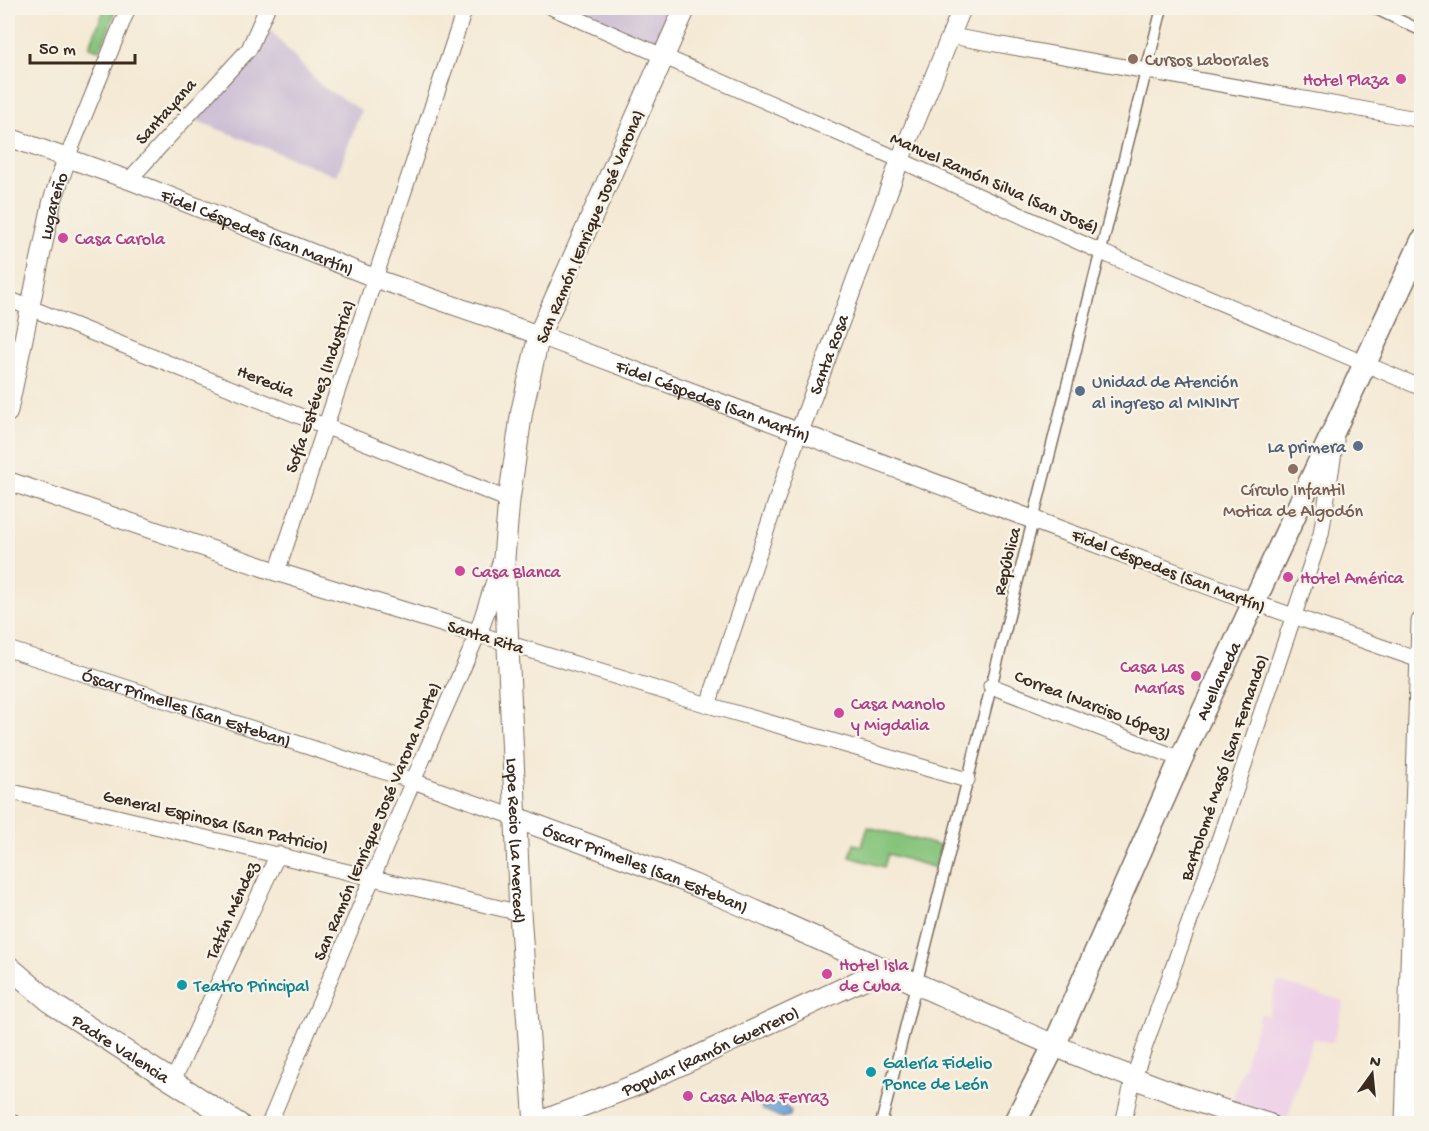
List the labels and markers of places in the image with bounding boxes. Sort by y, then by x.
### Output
place label: Cursos Laborales [1145,51,1269,72]
marker: Cursos Laborales [1126,52,1140,66]
place label: Hotel Plaza [1303,71,1390,92]
marker: Hotel Plaza [1394,72,1408,86]
place label: Casa Carola [75,230,166,251]
marker: Casa Carola [56,231,70,245]
place label: Unidad de Atención al ingreso al MININT [1092,373,1240,415]
marker: Unidad de Atención al ingreso al MININT [1073,384,1087,398]
place label: La primera [1268,438,1347,459]
marker: La primera [1351,439,1365,453]
marker: Círculo Infantil Motica de Algodón [1286,462,1300,476]
place label: Círculo Infantil Motica de Algodón [1223,481,1364,523]
place label: Casa Blanca [472,563,561,584]
marker: Casa Blanca [453,564,467,578]
place label: Hotel América [1300,569,1405,590]
marker: Hotel América [1281,570,1295,584]
place label: Casa Las Marías [1120,658,1185,700]
marker: Casa Las Marías [1189,669,1203,683]
place label: Casa Manolo y Migdalia [851,695,945,737]
marker: Casa Manolo y Migdalia [832,706,846,720]
place label: Hotel Isla de Cuba [839,956,909,998]
marker: Hotel Isla de Cuba [820,967,834,981]
place label: Teatro Principal [193,977,309,998]
marker: Teatro Principal [175,978,189,992]
place label: Galería Fidelio Ponce de León [882,1054,992,1096]
marker: Galería Fidelio Ponce de León [864,1065,878,1079]
place label: Casa Alba Ferraz [700,1088,829,1109]
marker: Casa Alba Ferraz [681,1089,695,1103]

